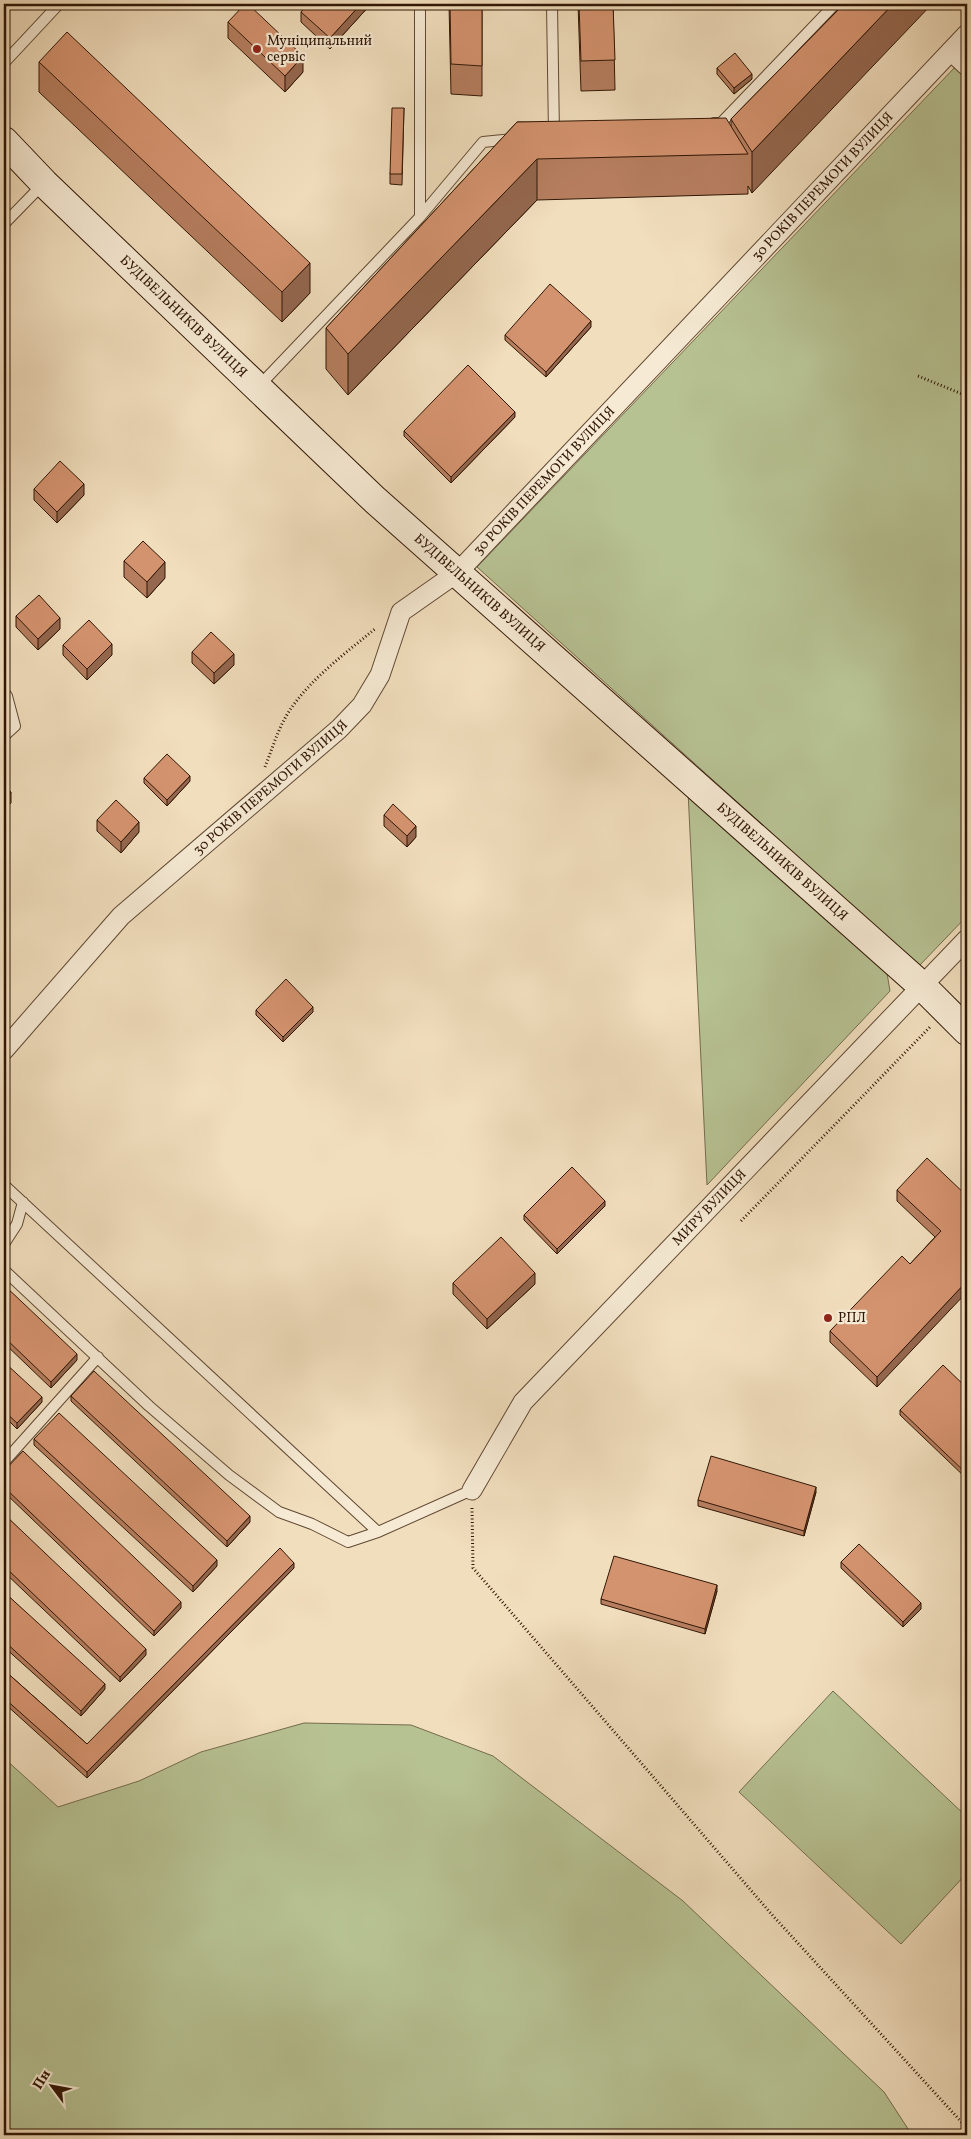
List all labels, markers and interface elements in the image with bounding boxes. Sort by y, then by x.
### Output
place label: Муніципальний сервіс [267,32,372,67]
marker: Муніципальний сервіс [251,43,263,55]
street label: 30 РОКІВ ПЕРЕМОГИ ВУЛИЦЯ [748,108,898,265]
street label: БУДІВЕЛЬНИКІВ ВУЛИЦЯ [116,251,251,382]
street label: 30 РОКІВ ПЕРЕМОГИ ВУЛИЦЯ [469,402,619,559]
street label: БУДІВЕЛЬНИКІВ ВУЛИЦЯ [410,529,549,656]
street label: 30 РОКІВ ПЕРЕМОГИ ВУЛИЦЯ [189,716,352,859]
street label: БУДІВЕЛЬНИКІВ ВУЛИЦЯ [712,798,852,925]
street label: МИРУ ВУЛИЦЯ [668,1165,751,1250]
place label: РПЛ [838,1309,866,1328]
marker: РПЛ [822,1312,834,1324]
north arrow [28,2062,78,2112]
text: Пн [29,2066,56,2093]

